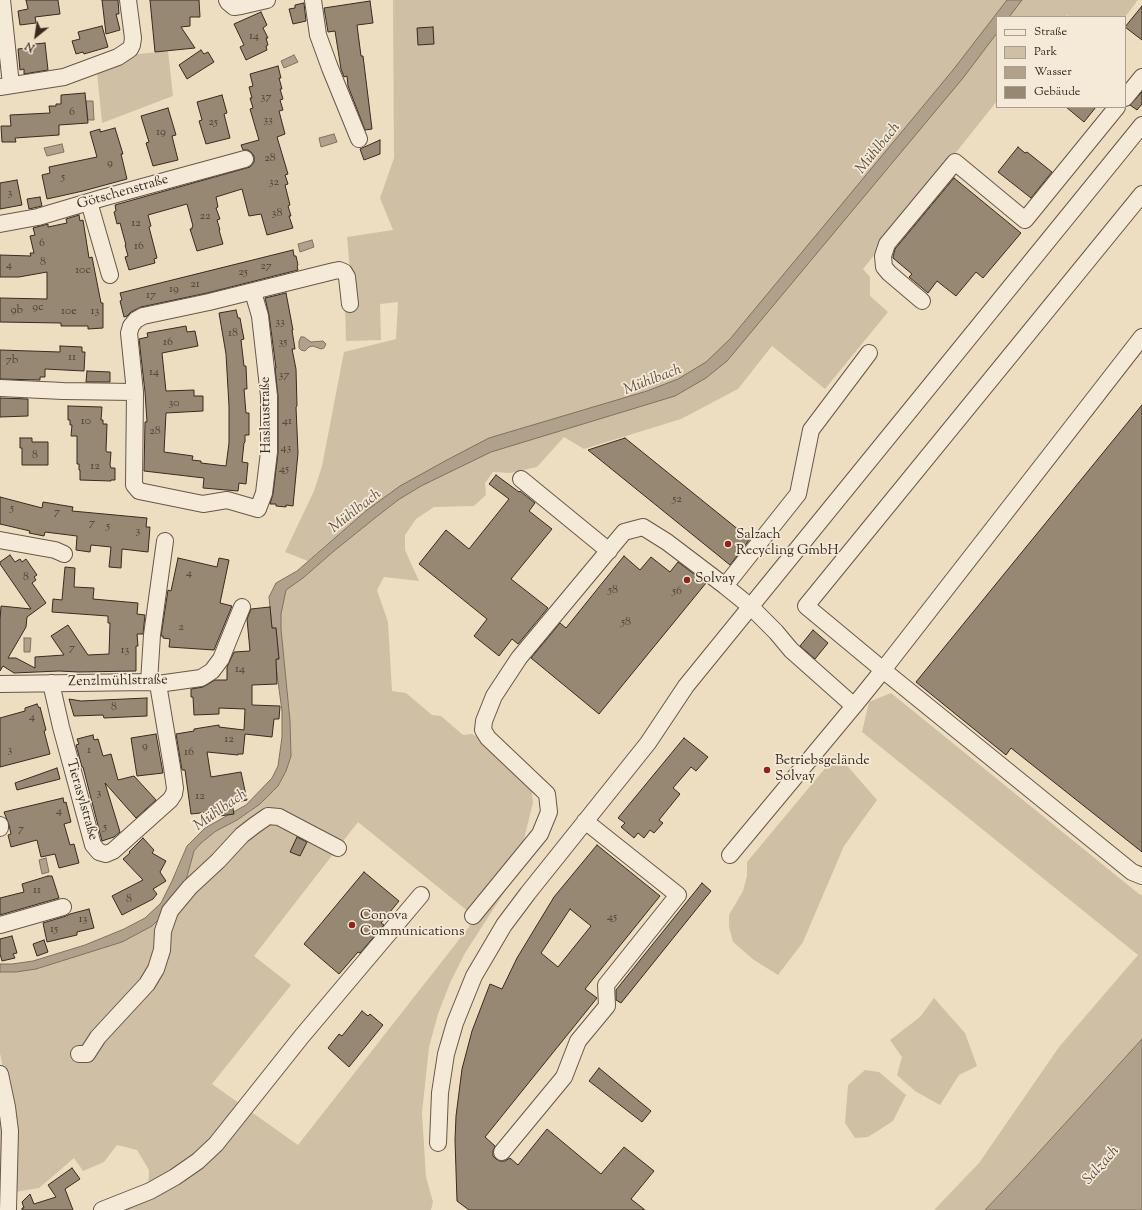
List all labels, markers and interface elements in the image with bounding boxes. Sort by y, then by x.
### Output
north arrow [16,16,56,56]
legend [996,16,1126,108]
text: Straße [1034,23,1067,41]
house number: 14 [249,30,259,44]
text: N [22,37,38,56]
text: Park [1034,43,1057,61]
text: Wasser [1034,63,1072,81]
text: Gebäude [1034,83,1080,101]
house number: 37 [261,91,271,105]
house number: 6 [69,106,75,120]
house number: 33 [263,114,273,128]
house number: 25 [208,116,218,130]
water label: Mühlbach [853,120,905,178]
house number: 19 [156,126,166,140]
house number: 28 [264,152,276,166]
house number: 9 [107,157,113,171]
house number: 5 [61,171,65,185]
street label: Götschenstraße [75,172,171,214]
house number: 32 [269,176,279,190]
house number: 3 [8,187,12,201]
house number: 38 [272,207,282,221]
house number: 22 [199,210,211,224]
house number: 12 [131,217,141,231]
house number: 6 [39,237,45,251]
house number: 16 [134,240,144,254]
house number: 8 [40,256,46,270]
house number: 4 [6,259,12,273]
house number: 27 [260,260,272,274]
house number: 10c [75,264,91,278]
house number: 25 [238,266,248,280]
house number: 21 [190,278,200,292]
house number: 19 [169,283,179,297]
house number: 17 [146,289,156,303]
house number: 9c [32,301,44,315]
house number: 9b [11,304,23,318]
house number: 10e [61,305,77,319]
house number: 13 [91,305,99,319]
house number: 33 [275,316,285,330]
house number: 18 [228,327,238,341]
house number: 16 [163,336,173,350]
house number: 35 [279,336,287,350]
house number: 11 [68,351,76,365]
house number: 7b [6,354,18,368]
water label: Mühlbach [621,362,685,400]
house number: 14 [149,366,159,380]
house number: 37 [279,369,289,383]
street label: Haslaustraße [258,376,276,454]
house number: 30 [168,397,180,411]
house number: 10 [81,415,91,429]
house number: 41 [282,415,292,429]
house number: 28 [149,425,161,439]
house number: 43 [281,442,291,456]
house number: 8 [32,449,38,463]
house number: 12 [90,460,100,474]
house number: 45 [279,463,289,477]
water label: Mühlbach [326,486,386,538]
house number: 52 [672,493,682,507]
house number: 5 [10,502,14,516]
house number: 7 [54,506,60,520]
house number: 7 [89,517,95,531]
house number: 5 [106,520,110,534]
house number: 3 [136,525,140,539]
place label: Salzach Recycling GmbH [736,528,839,560]
marker: Salzach Recycling GmbH [723,539,733,549]
house number: 4 [186,567,192,581]
house number: 8 [23,571,29,585]
place label: Solvay [695,572,735,588]
marker: Solvay [682,575,692,585]
house number: 58 [608,584,618,598]
house number: 56 [672,585,682,599]
house number: 58 [621,616,631,630]
house number: 2 [178,621,184,635]
house number: 7 [69,642,75,656]
house number: 13 [121,644,129,658]
house number: 14 [235,663,245,677]
street label: Zenzlmühlstraße [68,673,168,691]
house number: 8 [111,701,117,715]
house number: 4 [29,711,35,725]
house number: 12 [224,733,234,747]
house number: 9 [142,740,148,754]
house number: 3 [8,744,12,758]
house number: 1 [87,744,91,758]
house number: 16 [184,746,194,760]
place label: Betriebsgelände Solvay [775,754,870,786]
street label: Tierasylstraße [61,758,101,842]
marker: Betriebsgelände Solvay [762,765,772,775]
water label: Mühlbach [191,786,251,836]
house number: 3 [97,787,101,801]
house number: 12 [195,790,205,804]
house number: 4 [56,805,62,819]
house number: 5 [103,821,107,835]
house number: 7 [18,823,24,837]
house number: 11 [33,884,41,898]
house number: 8 [126,893,132,907]
place label: Conova Communications [360,909,465,942]
house number: 45 [607,911,617,925]
house number: 13 [79,913,87,927]
marker: Conova Communications [347,920,357,930]
house number: 15 [50,923,58,937]
water label: Salzach [1080,1143,1124,1189]

